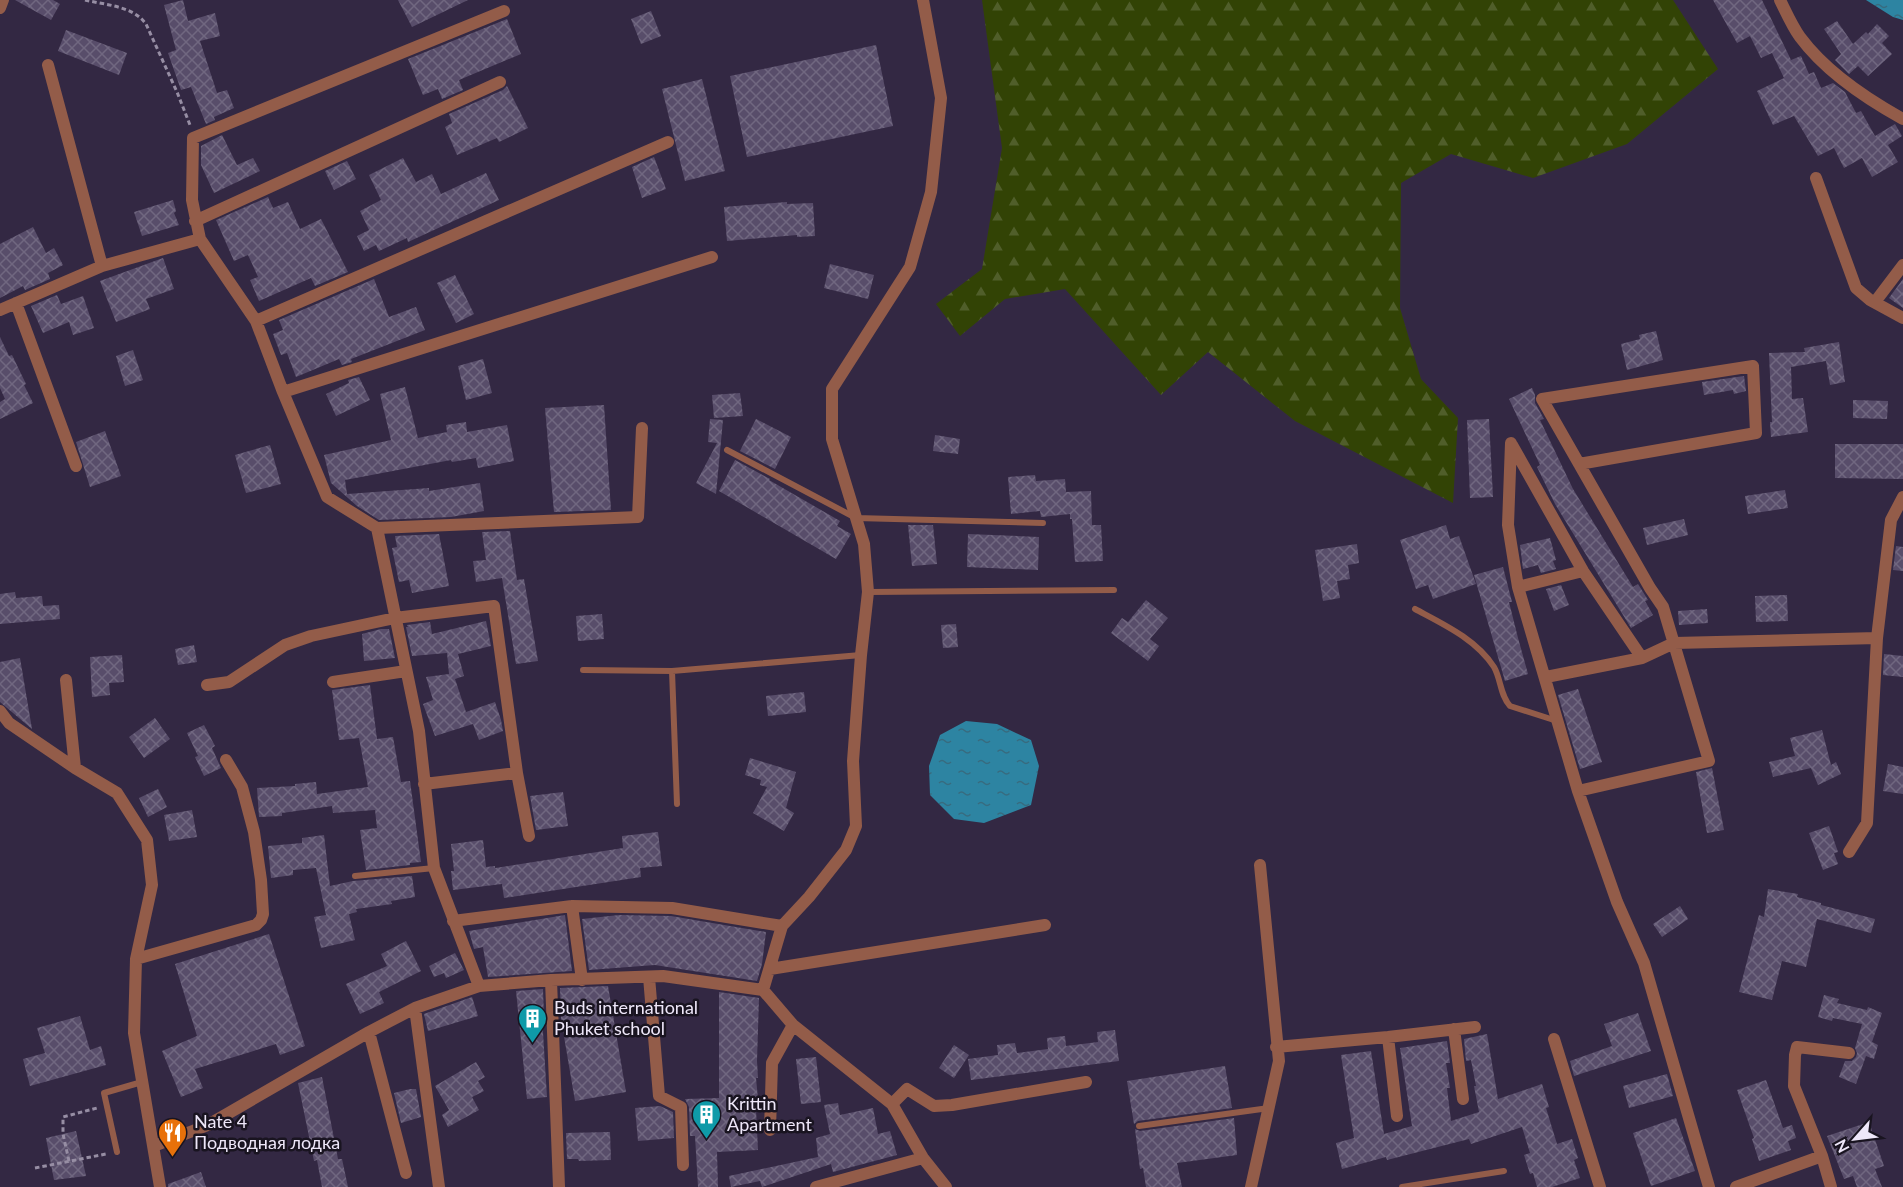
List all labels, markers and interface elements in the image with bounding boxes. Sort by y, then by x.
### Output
place label: Buds international Phuket school [554,996,698,1039]
building icon: Buds international Phuket school [517,1002,549,1044]
place label: Krittin Apartment [727,1092,812,1135]
building icon: Krittin Apartment [690,1098,722,1140]
north arrow [1825,1109,1885,1169]
place label: Nate 4 Подводная лодка [194,1110,340,1153]
restaurant icon: Nate 4 Подводная лодка [157,1116,189,1158]
text: N [1830,1136,1853,1156]

